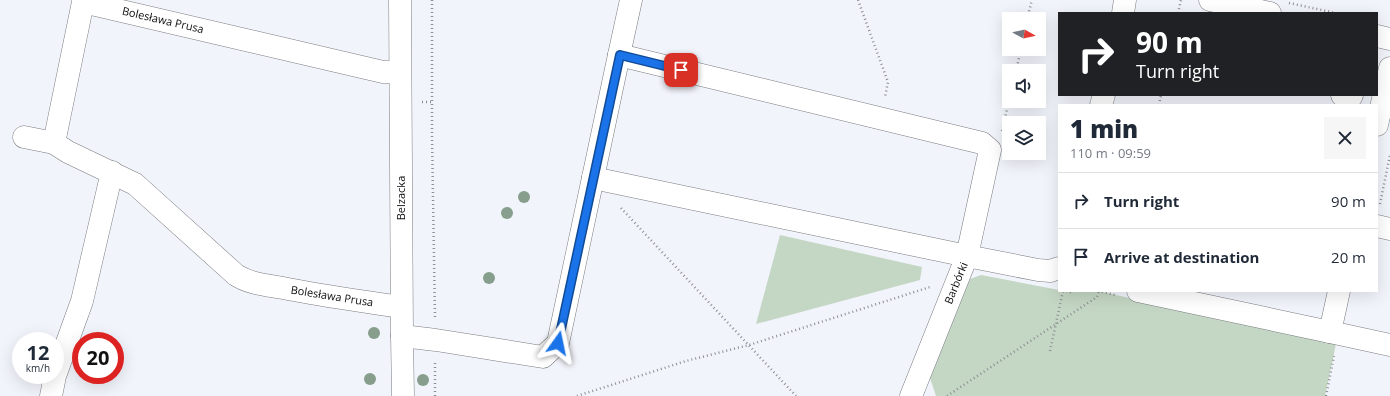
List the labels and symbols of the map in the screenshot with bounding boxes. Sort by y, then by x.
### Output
street label: Bolesława Prusa [121,3,205,36]
north arrow [1002,12,1046,56]
pin [664,53,698,87]
street label: Belzacka [393,176,408,220]
street label: Barbórki [940,260,971,306]
street label: Bolesława Prusa [290,282,374,309]
position arrow [537,322,579,364]
speed limit sign: 20 [72,332,124,384]

